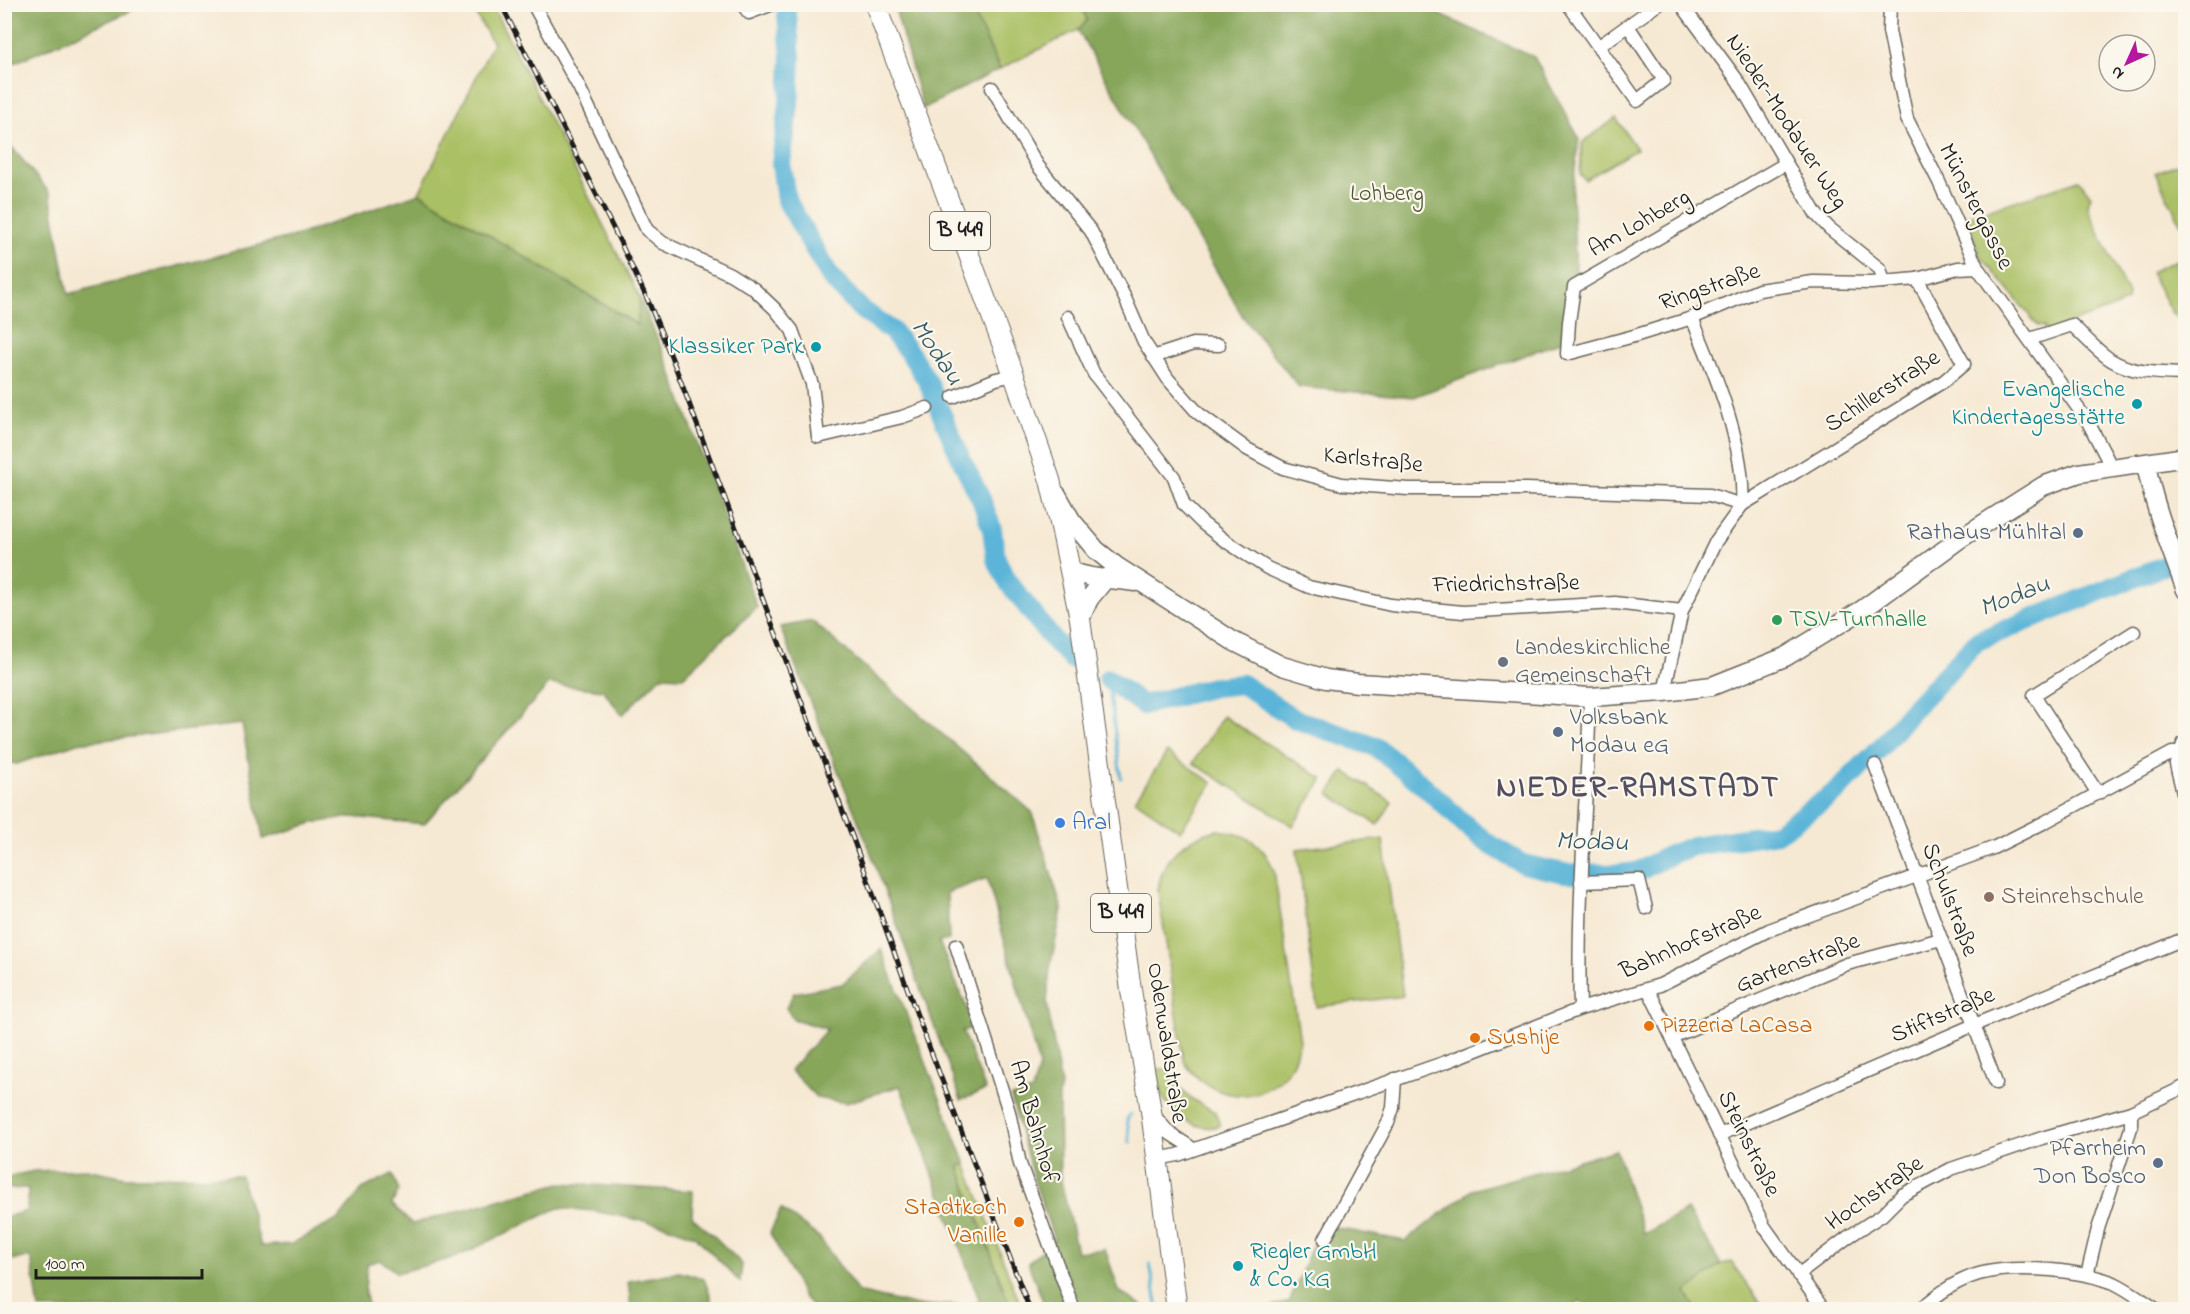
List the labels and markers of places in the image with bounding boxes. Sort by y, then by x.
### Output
place label: Klassiker Park [669,330,804,365]
marker: Klassiker Park [809,340,823,354]
place label: Evangelische Kindertagesstätte [1951,373,2125,436]
marker: Evangelische Kindertagesstätte [2130,397,2144,411]
place label: Rathaus Mühltal [1907,516,2066,551]
marker: Rathaus Mühltal [2071,526,2085,540]
place label: TSV-Turnhalle [1789,603,1927,638]
marker: TSV-Turnhalle [1770,613,1784,627]
place label: Landeskirchliche Gemeinschaft [1515,631,1671,694]
marker: Landeskirchliche Gemeinschaft [1496,655,1510,669]
place label: Volksbank Modau eG [1569,701,1669,764]
marker: Volksbank Modau eG [1551,725,1565,739]
place label: Aral [1072,806,1111,841]
marker: Aral [1053,816,1067,830]
place label: Steinrehschule [2001,880,2144,915]
marker: Steinrehschule [1982,890,1996,904]
place label: Pizzeria LaCasa [1661,1009,1813,1044]
marker: Pizzeria LaCasa [1642,1019,1656,1033]
place label: Sushije [1487,1021,1560,1056]
marker: Sushije [1468,1031,1482,1045]
place label: Pfarrheim Don Bosco [2033,1132,2146,1195]
marker: Pfarrheim Don Bosco [2151,1156,2165,1170]
place label: Stadtkoch Vanille [904,1191,1007,1254]
marker: Stadtkoch Vanille [1012,1215,1026,1229]
place label: Riegler GmbH & Co. KG [1250,1235,1377,1298]
marker: Riegler GmbH & Co. KG [1231,1259,1245,1273]

